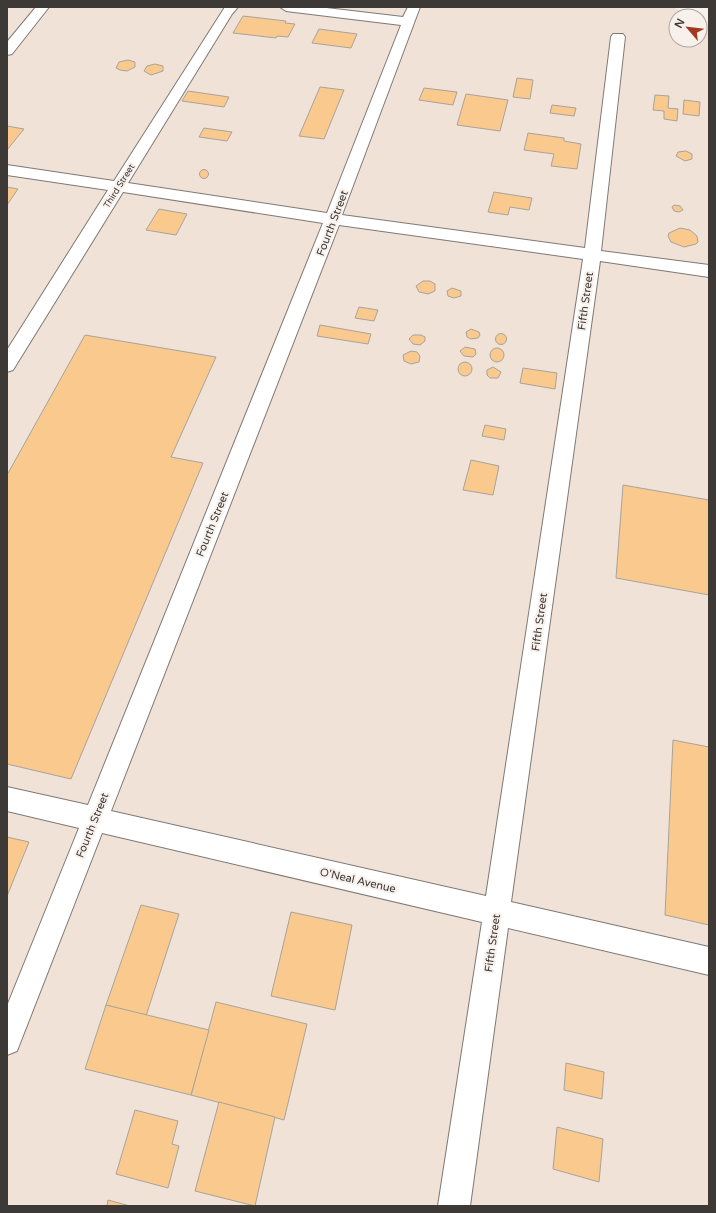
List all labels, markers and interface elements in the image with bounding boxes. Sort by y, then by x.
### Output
north arrow [668,8,708,48]
text: N [672,17,687,30]
street label: Third Street [101,162,138,210]
street label: Fourth Street [314,189,351,258]
street label: Fifth Street [575,271,596,331]
street label: Fourth Street [194,490,231,559]
street label: Fifth Street [529,592,550,652]
street label: Fourth Street [74,791,111,860]
street label: O'Neal Avenue [319,865,397,896]
street label: Fifth Street [482,913,503,973]

